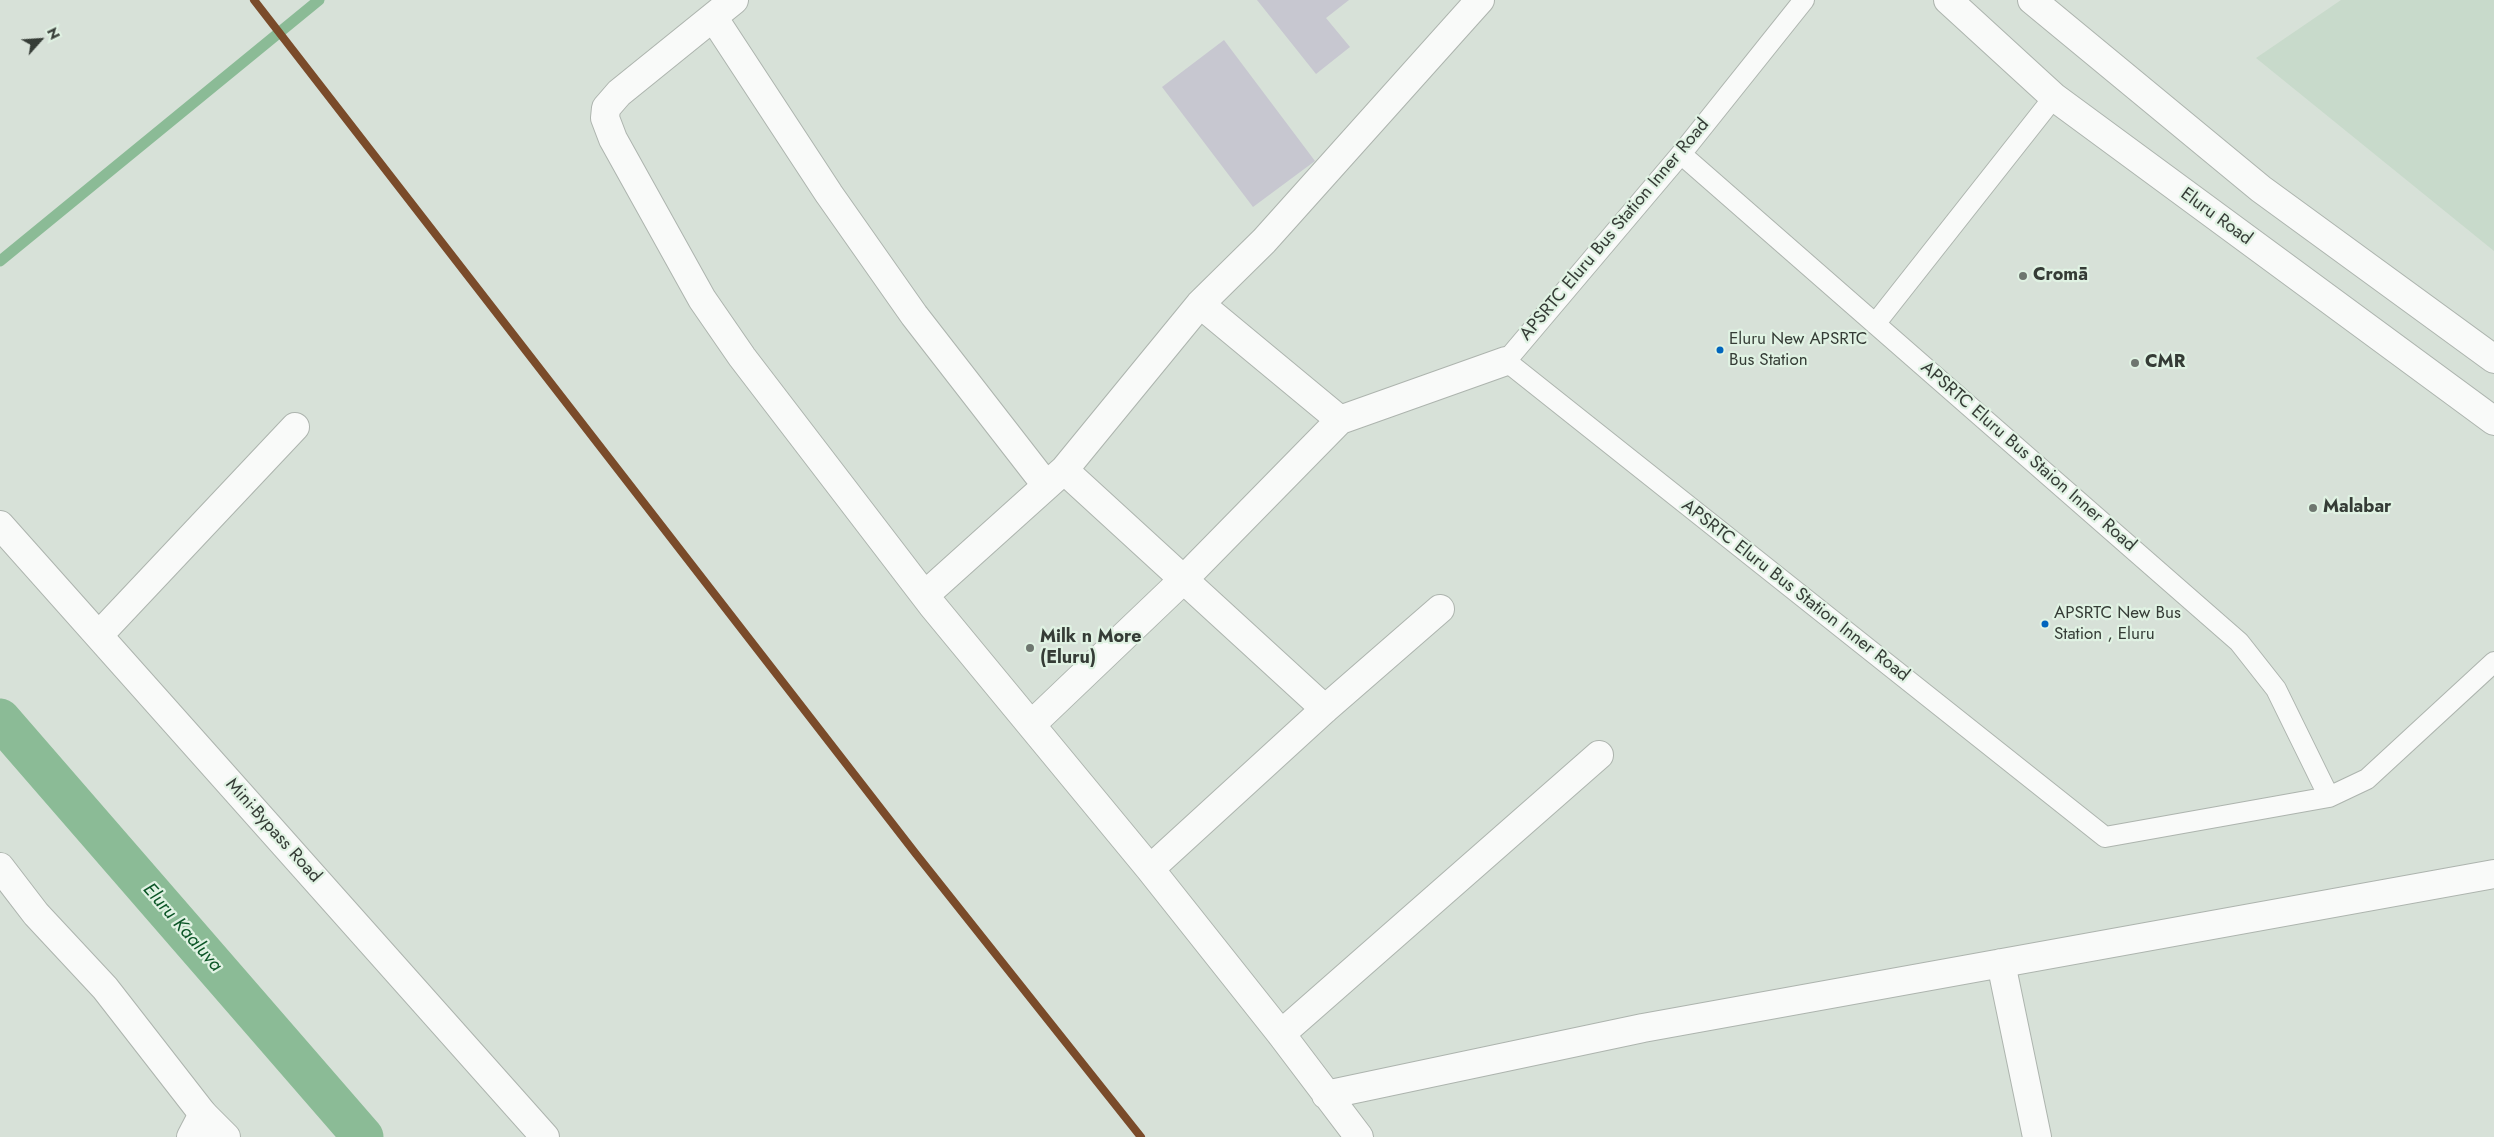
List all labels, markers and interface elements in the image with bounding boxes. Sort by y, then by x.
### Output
north arrow [15,15,65,65]
text: N [42,24,65,43]
street label: APSRTC Eluru Bus Station Inner Road [1516,115,1714,345]
street label: Eluru Road [2176,184,2256,250]
place label: Cromā [2033,265,2088,287]
marker: Cromā [2017,270,2029,282]
place label: Eluru New APSRTC Bus Station [1729,330,1867,370]
marker: Eluru New APSRTC Bus Station [1715,345,1725,355]
place label: CMR [2145,352,2185,374]
street label: APSRTC Eluru Bus Staion Inner Road [1916,357,2140,557]
marker: CMR [2129,357,2141,369]
street label: APSRTC Eluru Bus Station Inner Road [1677,495,1913,687]
place label: Malabar [2323,497,2392,519]
marker: Malabar [2307,502,2319,514]
place label: APSRTC New Bus Station , Eluru [2054,604,2181,644]
marker: APSRTC New Bus Station , Eluru [2040,619,2050,629]
place label: Milk n More (Eluru) [1040,627,1142,670]
marker: Milk n More (Eluru) [1024,642,1036,654]
street label: Mini-Bypass Road [221,774,325,888]
water label: Eluru Kaaluva [137,879,227,977]

